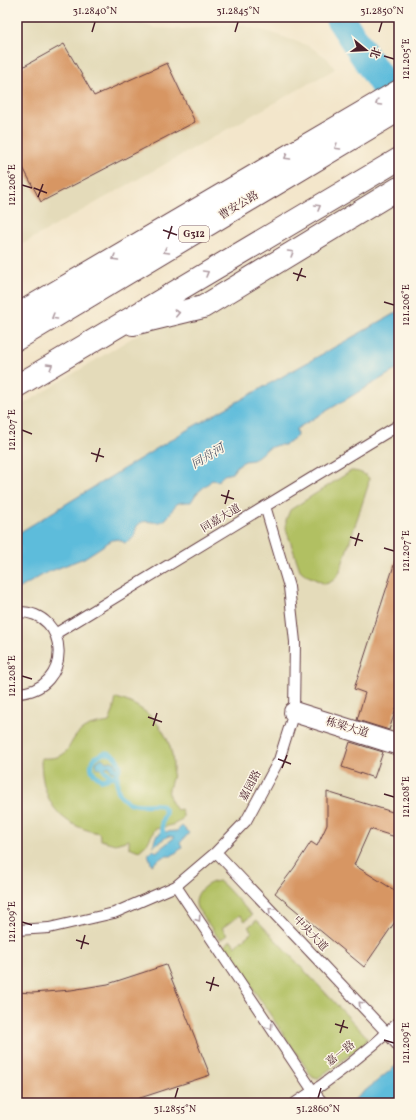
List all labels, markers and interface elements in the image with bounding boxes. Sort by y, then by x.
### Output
text: 31.2840°N [73,4,118,18]
text: 31.2845°N [216,4,260,18]
text: 31.2850°N [360,4,404,18]
north arrow [346,30,386,70]
text: 121.205°E [399,38,413,80]
text: 北 [365,45,383,60]
one-way arrow [375,99,382,106]
one-way arrow [334,143,341,150]
one-way arrow [284,152,292,159]
text: 121.206°E [5,164,19,206]
street label: 曹安公路 [216,188,262,224]
one-way arrow [314,205,321,212]
road number: G312 [179,226,209,242]
one-way arrow [163,246,170,253]
one-way arrow [287,251,294,258]
one-way arrow [112,253,119,260]
one-way arrow [202,271,209,278]
text: 121.206°E [399,284,413,326]
one-way arrow [174,310,180,318]
one-way arrow [51,313,58,320]
one-way arrow [46,363,53,370]
text: 121.207°E [5,409,19,451]
water label: 同舟河 [188,440,229,473]
street label: 同嘉大道 [198,501,244,537]
text: 121.207°E [399,530,413,572]
text: 121.208°E [5,655,19,697]
street label: 栋梁大道 [324,714,370,742]
street label: 嘉园路 [237,768,265,804]
text: 121.208°E [399,776,413,818]
text: 121.209°E [5,901,19,943]
one-way arrow [268,907,276,915]
street label: 中央大道 [289,913,331,955]
one-way arrow [193,914,200,921]
one-way arrow [358,1001,365,1009]
text: 121.209°E [399,1022,413,1064]
one-way arrow [265,1023,273,1030]
street label: 嘉一路 [323,1038,359,1070]
text: 31.2855°N [154,1102,197,1116]
text: 31.2860°N [296,1102,341,1116]

